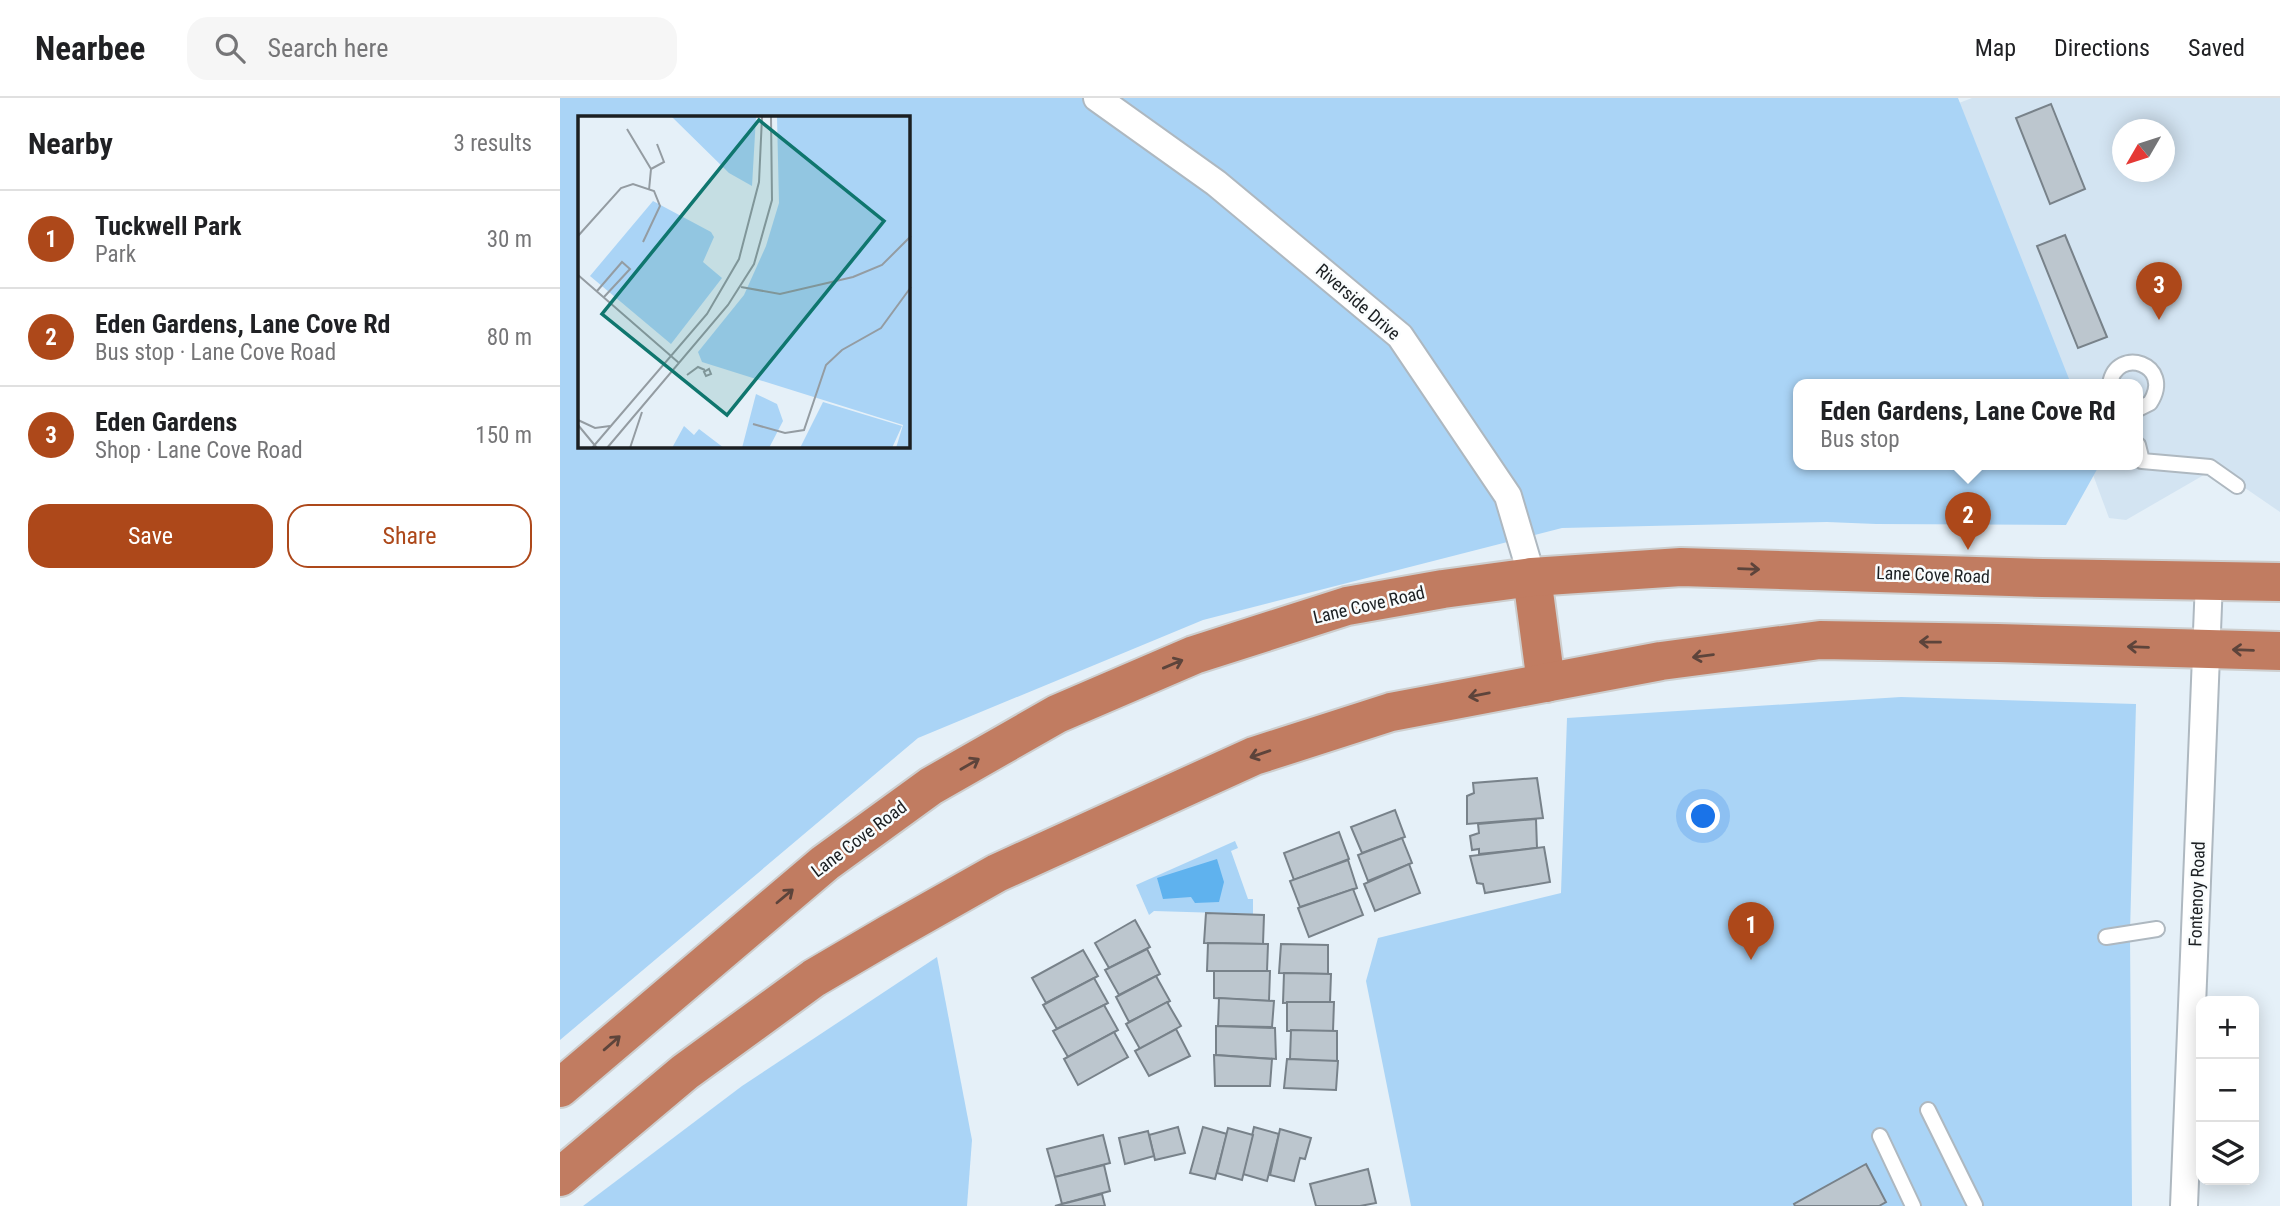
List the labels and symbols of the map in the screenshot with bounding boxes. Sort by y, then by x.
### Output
inset map [578,116,910,448]
north arrow [2112,119,2175,182]
street label: Riverside Drive [1312,259,1405,344]
pin: 3 [2136,262,2182,320]
pin: 2 [1945,492,1991,550]
one-way arrow [1738,562,1761,576]
street label: Lane Cove Road [1876,562,1990,587]
street label: Lane Cove Road [1311,581,1427,628]
one-way arrow [1918,635,1941,649]
one-way arrow [2127,640,2150,653]
one-way arrow [2232,643,2255,657]
one-way arrow [1692,649,1715,662]
one-way arrow [1162,657,1184,670]
one-way arrow [1468,689,1491,703]
one-way arrow [1249,748,1271,761]
one-way arrow [959,757,979,771]
street label: Lane Cove Road [807,796,910,881]
your location [1686,799,1720,833]
street label: Fontenoy Road [2184,841,2209,947]
one-way arrow [776,888,794,904]
pin: 1 [1728,902,1774,960]
one-way arrow [602,1035,620,1051]

